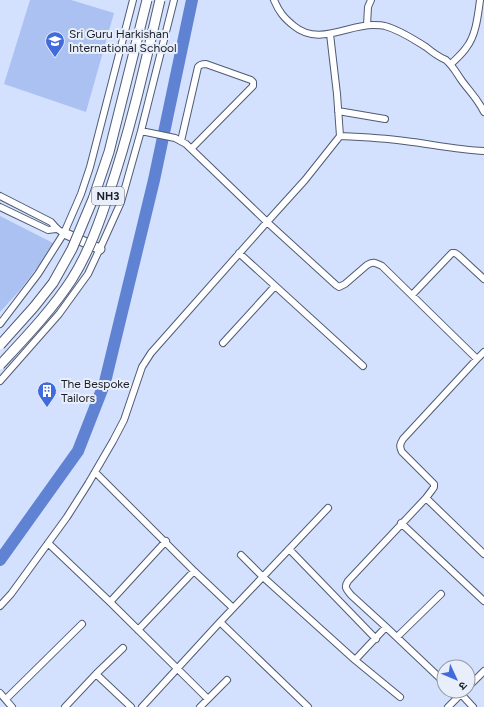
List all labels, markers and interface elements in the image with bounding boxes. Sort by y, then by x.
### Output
place label: Sri Guru Harkishan International School [69,27,177,55]
school or university icon: Sri Guru Harkishan International School [44,30,66,58]
road number: NH3 [92,187,124,205]
place label: The Bespoke Tailors [61,377,130,405]
building icon: The Bespoke Tailors [36,380,58,408]
north arrow [436,659,476,699]
text: उ [456,679,470,693]

